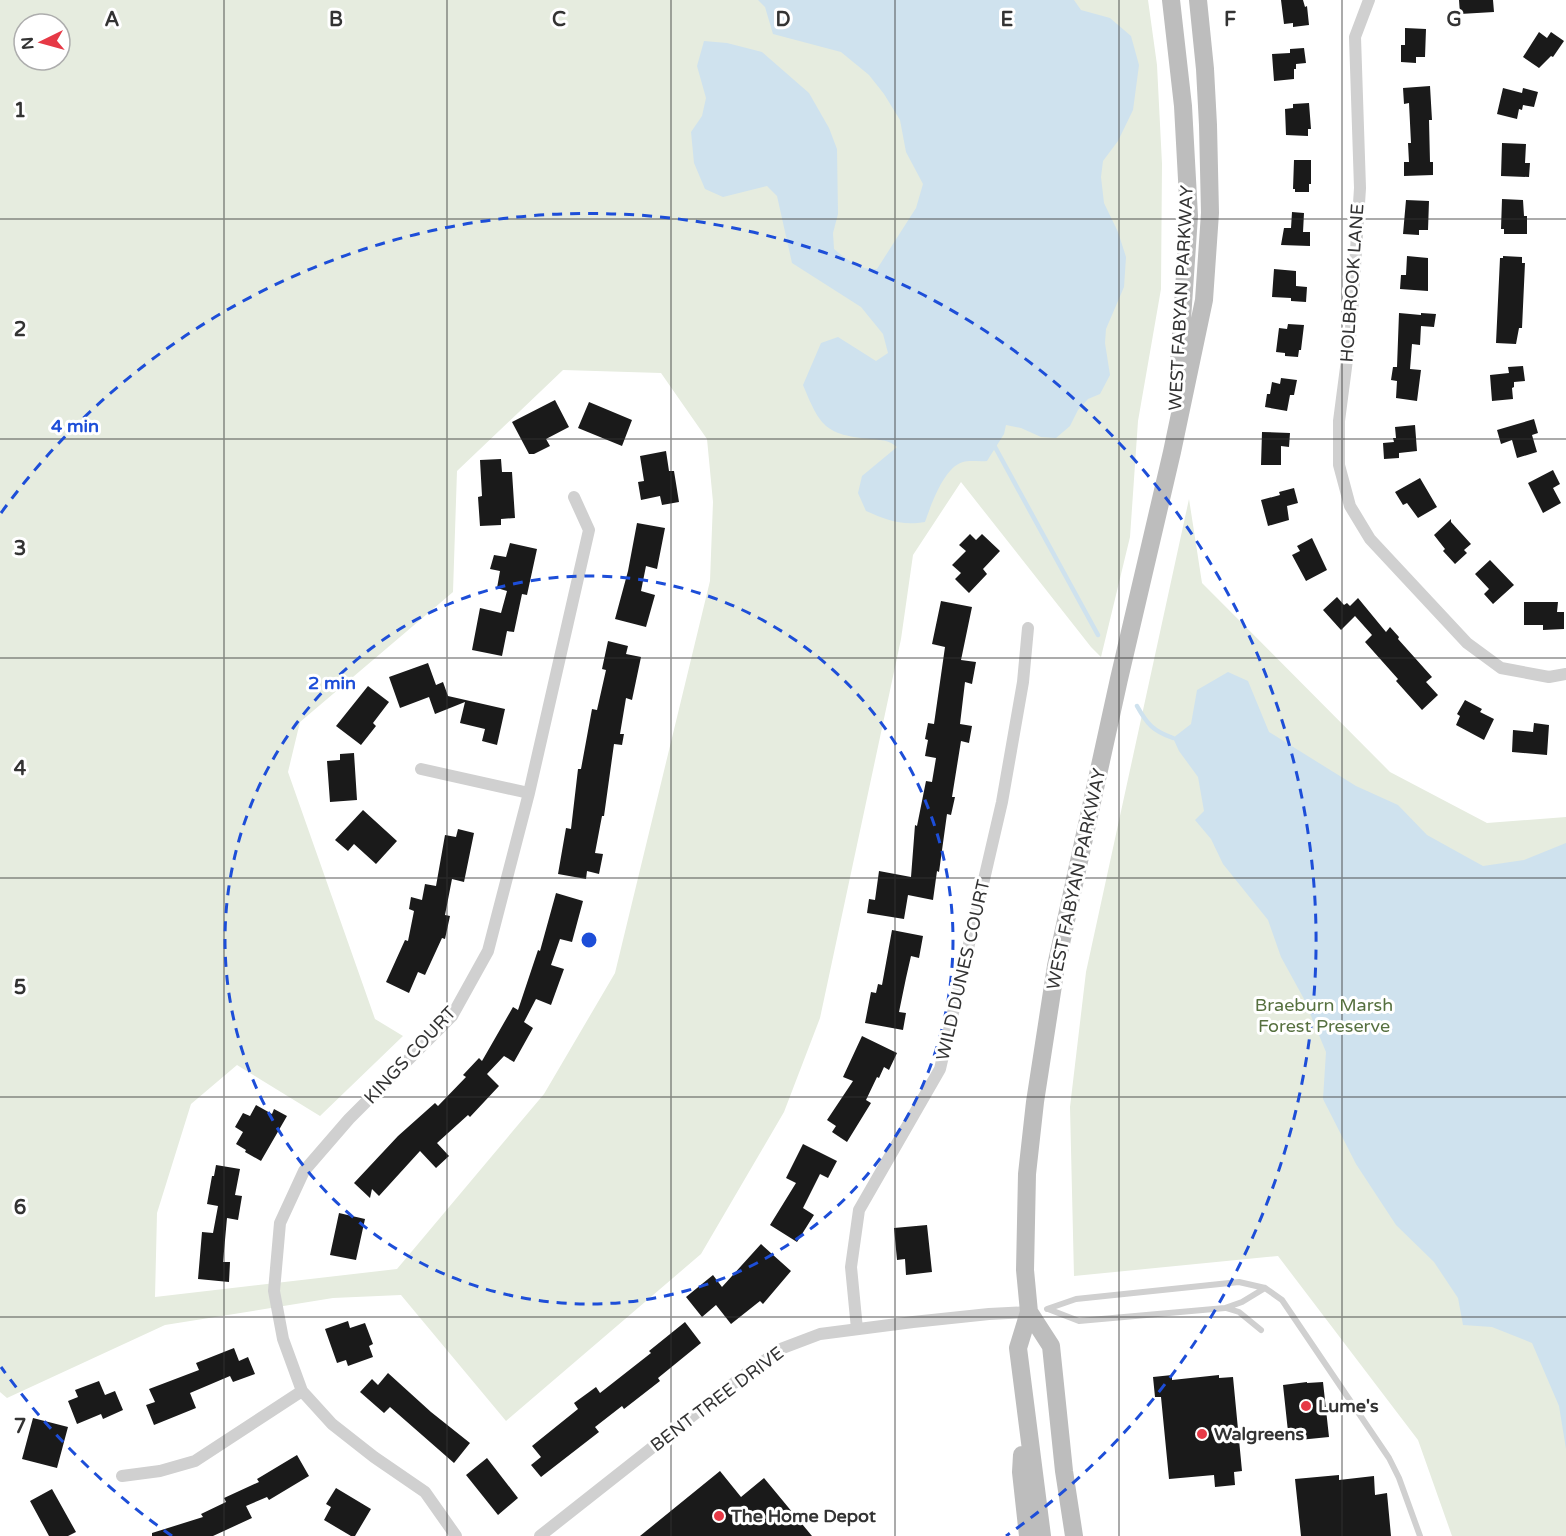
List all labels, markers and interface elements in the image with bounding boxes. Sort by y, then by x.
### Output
text: A [105,8,120,32]
text: B [329,8,343,32]
text: C [552,8,566,32]
text: D [775,8,791,32]
text: E [1001,8,1014,32]
text: F [1224,8,1236,32]
text: G [1446,8,1462,32]
north arrow [12,12,72,72]
text: N [18,36,39,50]
text: 1 [14,99,26,123]
street label: WEST FABYAN PARKWAY [1164,184,1198,411]
street label: HOLBROOK LANE [1335,203,1369,363]
text: 2 [14,318,26,342]
text: 4 min [51,415,99,437]
text: 3 [14,537,26,561]
text: 2 min [308,672,356,694]
text: 4 [14,757,27,781]
street label: WEST FABYAN PARKWAY [1042,766,1110,992]
street label: WILD DUNES COURT [931,877,995,1063]
centre of rings [579,930,599,950]
text: 5 [14,976,26,1000]
park label: Braeburn Marsh Forest Preserve [1255,994,1393,1037]
street label: KINGS COURT [359,1002,461,1108]
text: 6 [14,1196,26,1220]
street label: BENT TREE DRIVE [646,1342,788,1456]
place label: Lume's [1318,1395,1379,1417]
marker: Lume's [1299,1399,1313,1413]
text: 7 [14,1415,26,1439]
place label: Walgreens [1214,1423,1304,1445]
marker: Walgreens [1195,1427,1209,1441]
place label: The Home Depot [730,1505,876,1527]
marker: The Home Depot [712,1509,726,1523]

